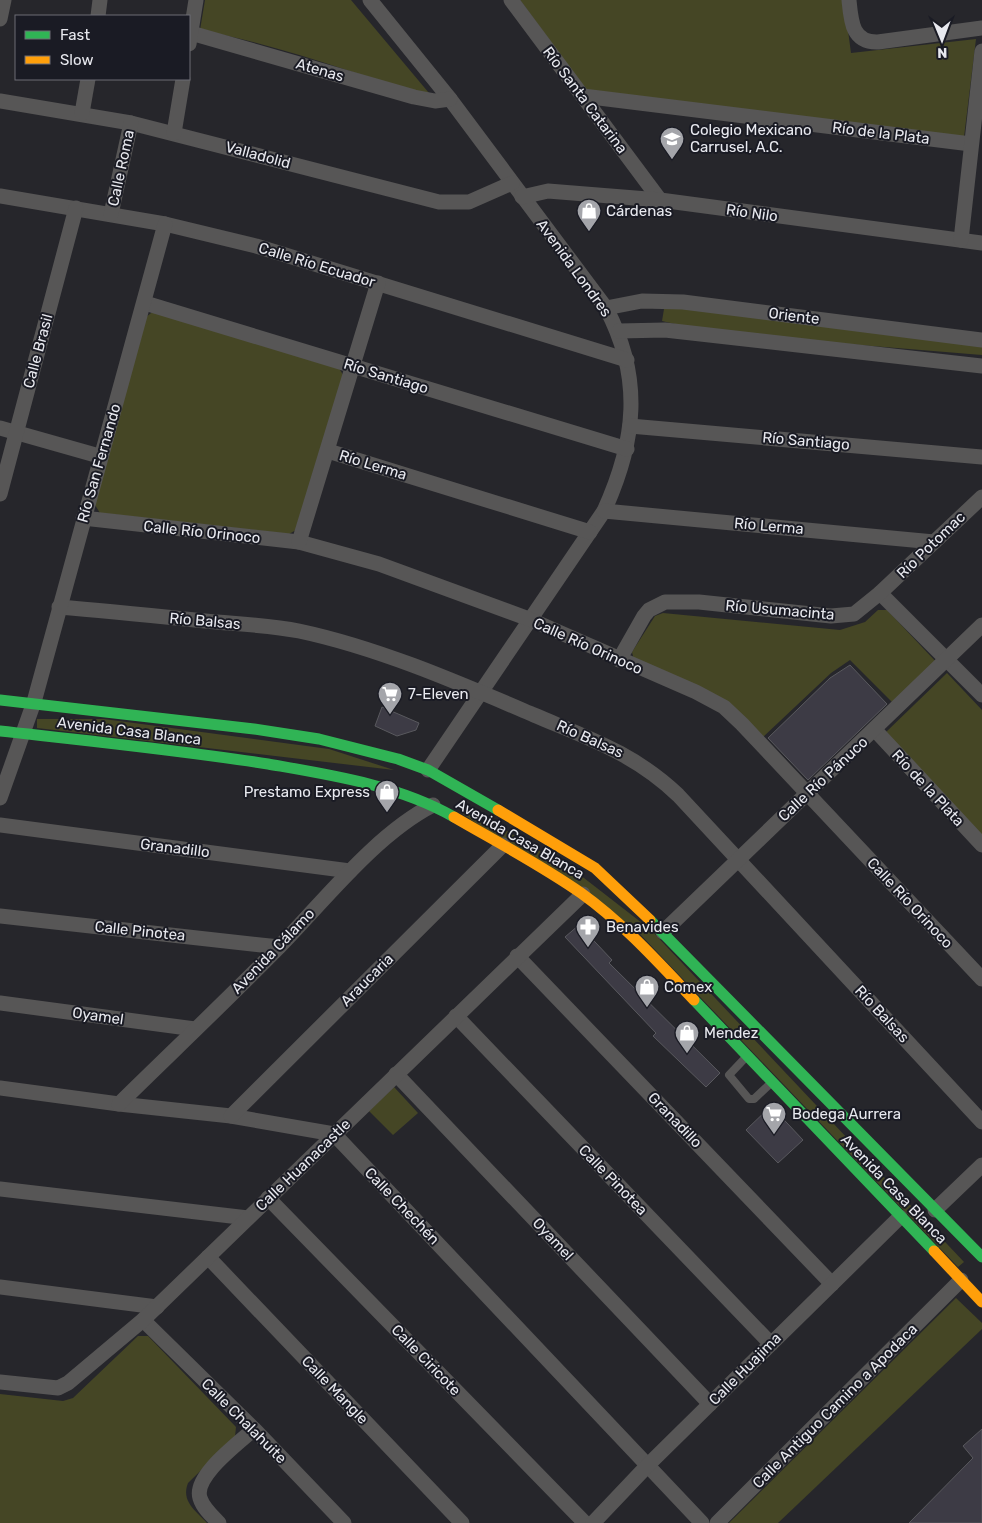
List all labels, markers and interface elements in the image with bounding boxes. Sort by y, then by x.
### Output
legend [15,15,190,80]
north arrow [917,15,967,65]
text: Fast [60,26,90,44]
street label: Río Santa Catarina [539,43,631,157]
text: N [937,44,947,61]
text: Slow [60,51,93,69]
street label: Atenas [294,55,346,85]
street label: Río de la Plata [831,118,931,148]
place label: Colegio Mexicano Carrusel, A.C. [690,121,812,156]
school or university icon: Colegio Mexicano Carrusel, A.C. [659,126,685,160]
street label: Calle Roma [104,128,138,208]
street label: Valladolid [224,138,292,172]
shop icon: Cárdenas [576,198,602,232]
street label: Río Nilo [725,200,779,226]
place label: Cárdenas [606,202,673,220]
street label: Avenida Londres [533,216,616,321]
street label: Calle Río Ecuador [256,239,378,291]
street label: Oriente [768,304,820,328]
street label: Calle Brasil [19,312,57,390]
street label: Río Santiago [341,355,431,397]
street label: Río San Fernando [73,401,125,525]
street label: Río Santiago [762,428,850,454]
street label: Río Lerma [337,446,409,484]
street label: Río Potomac [893,508,969,582]
street label: Río Lerma [733,514,805,538]
street label: Calle Río Orinoco [143,517,261,547]
street label: Río Usumacinta [725,596,835,624]
street label: Río Balsas [169,609,242,633]
street label: Calle Río Orinoco [531,614,645,678]
supermarket icon: 7-Eleven [377,681,403,715]
place label: 7-Eleven [408,685,469,703]
street label: Avenida Casa Blanca [56,713,202,749]
street label: Río Balsas [554,716,627,762]
street label: Calle Río Pánuco [774,733,872,825]
street label: Río de la Plata [888,746,968,830]
shop icon: Prestamo Express [374,779,400,813]
place label: Prestamo Express [244,783,370,801]
street label: Avenida Casa Blanca [453,795,587,883]
street label: Granadillo [139,835,211,861]
street label: Calle Río Orinoco [863,854,957,952]
street label: Avenida Cálamo [228,905,318,997]
pharmacy icon: Benavides [575,914,601,948]
street label: Calle Pinotea [94,917,186,945]
place label: Benavides [606,918,679,936]
street label: Araucaria [337,950,397,1010]
shop icon: Comex [634,974,660,1008]
place label: Comex [664,978,712,996]
street label: Río Balsas [851,982,913,1046]
street label: Oyamel [71,1003,125,1029]
shop icon: Mendez [674,1020,700,1054]
place label: Mendez [704,1024,759,1042]
street label: Granadillo [644,1089,706,1151]
supermarket icon: Bodega Aurrera [761,1101,787,1135]
place label: Bodega Aurrera [792,1105,901,1123]
street label: Calle Huanacastle [252,1115,354,1215]
street label: Avenida Casa Blanca [837,1131,951,1247]
street label: Calle Pinotea [575,1141,651,1219]
street label: Calle Chechén [361,1164,443,1248]
street label: Oyamel [529,1214,577,1264]
street label: Calle Antiguo Camino a Apodaca [749,1320,921,1492]
street label: Calle Ciricote [388,1321,464,1399]
street label: Calle Huajima [705,1329,785,1409]
street label: Calle Mangle [298,1352,372,1428]
street label: Calle Chalahuite [198,1375,290,1467]

